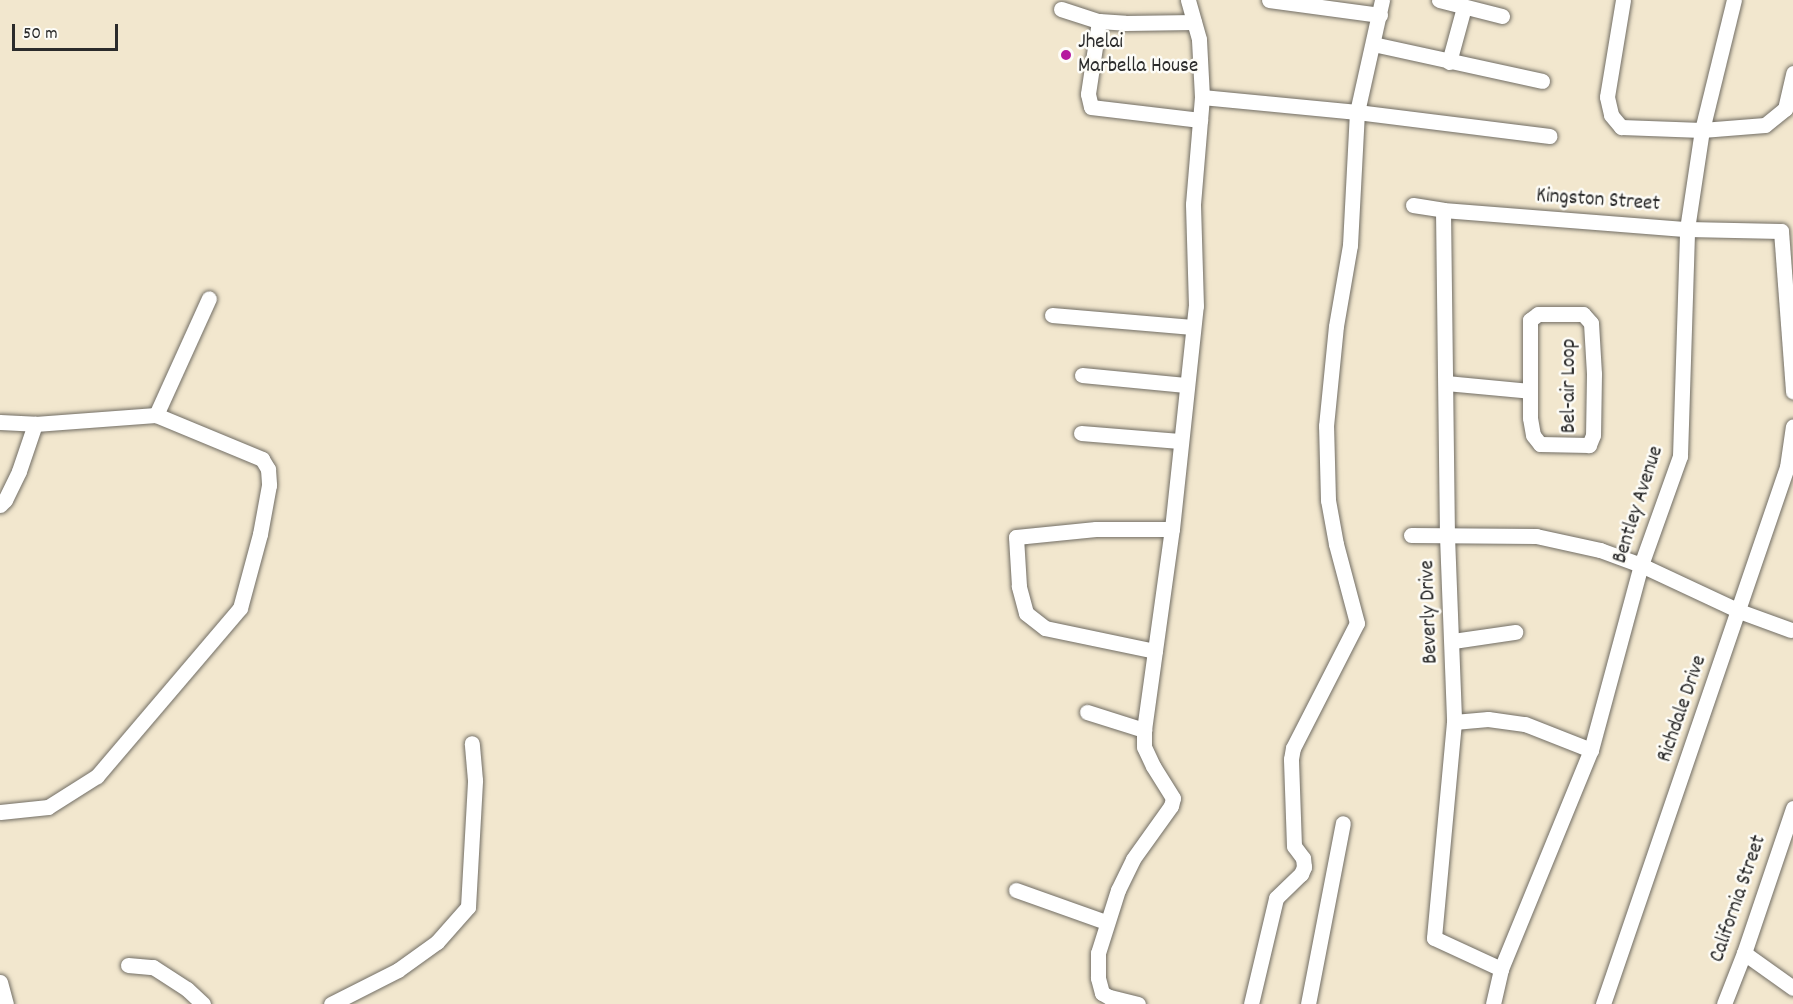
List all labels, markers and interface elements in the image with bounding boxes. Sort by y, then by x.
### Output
scale bar [15,12,122,50]
text: 50 m [23,22,58,47]
place label: Jhelai Marbella House [1078,30,1198,80]
marker: Jhelai Marbella House [1059,48,1073,62]
street label: Kingston Street [1535,184,1661,218]
street label: Bel-air Loop [1557,339,1583,433]
street label: Bentley Avenue [1608,443,1670,567]
street label: Beverly Drive [1416,560,1444,664]
street label: Richdale Drive [1653,652,1713,766]
street label: California Street [1705,832,1773,966]

